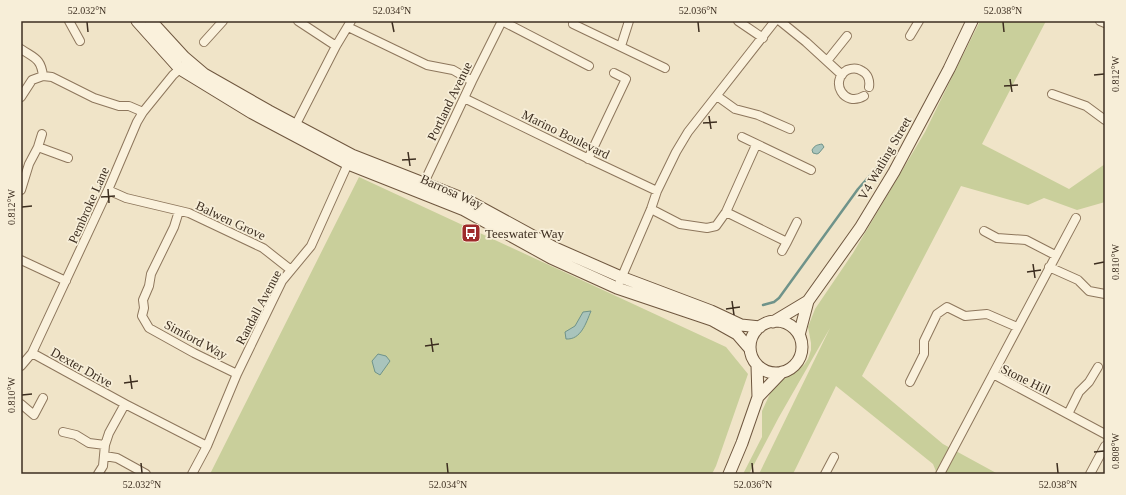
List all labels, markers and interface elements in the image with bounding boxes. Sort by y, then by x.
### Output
text: 52.032°N [68,5,106,16]
text: 52.034°N [373,5,411,16]
text: 52.036°N [679,5,717,16]
text: 52.038°N [984,5,1022,16]
text: 0.812°W [1110,55,1121,92]
street label: Portland Avenue [424,59,475,143]
street label: Marino Boulevard [519,107,613,162]
street label: V4 Watling Street [855,114,914,202]
street label: Pembroke Lane [65,165,112,246]
street label: Barrosa Way [418,171,486,212]
text: 0.812°W [6,188,17,225]
street label: Balwen Grove [193,198,268,243]
bus stop icon: Teeswater Way [460,222,482,244]
place label: Teeswater Way [485,226,565,241]
text: 0.810°W [1110,243,1121,280]
street label: Randall Avenue [232,267,285,347]
street label: Simford Way [162,317,230,363]
street label: Dexter Drive [48,344,115,391]
street label: Stone Hill [999,361,1053,398]
text: 0.810°W [6,376,17,413]
text: 0.808°W [1110,432,1121,469]
text: 52.032°N [123,479,161,490]
text: 52.034°N [429,479,467,490]
text: 52.036°N [734,479,772,490]
text: 52.038°N [1039,479,1077,490]

